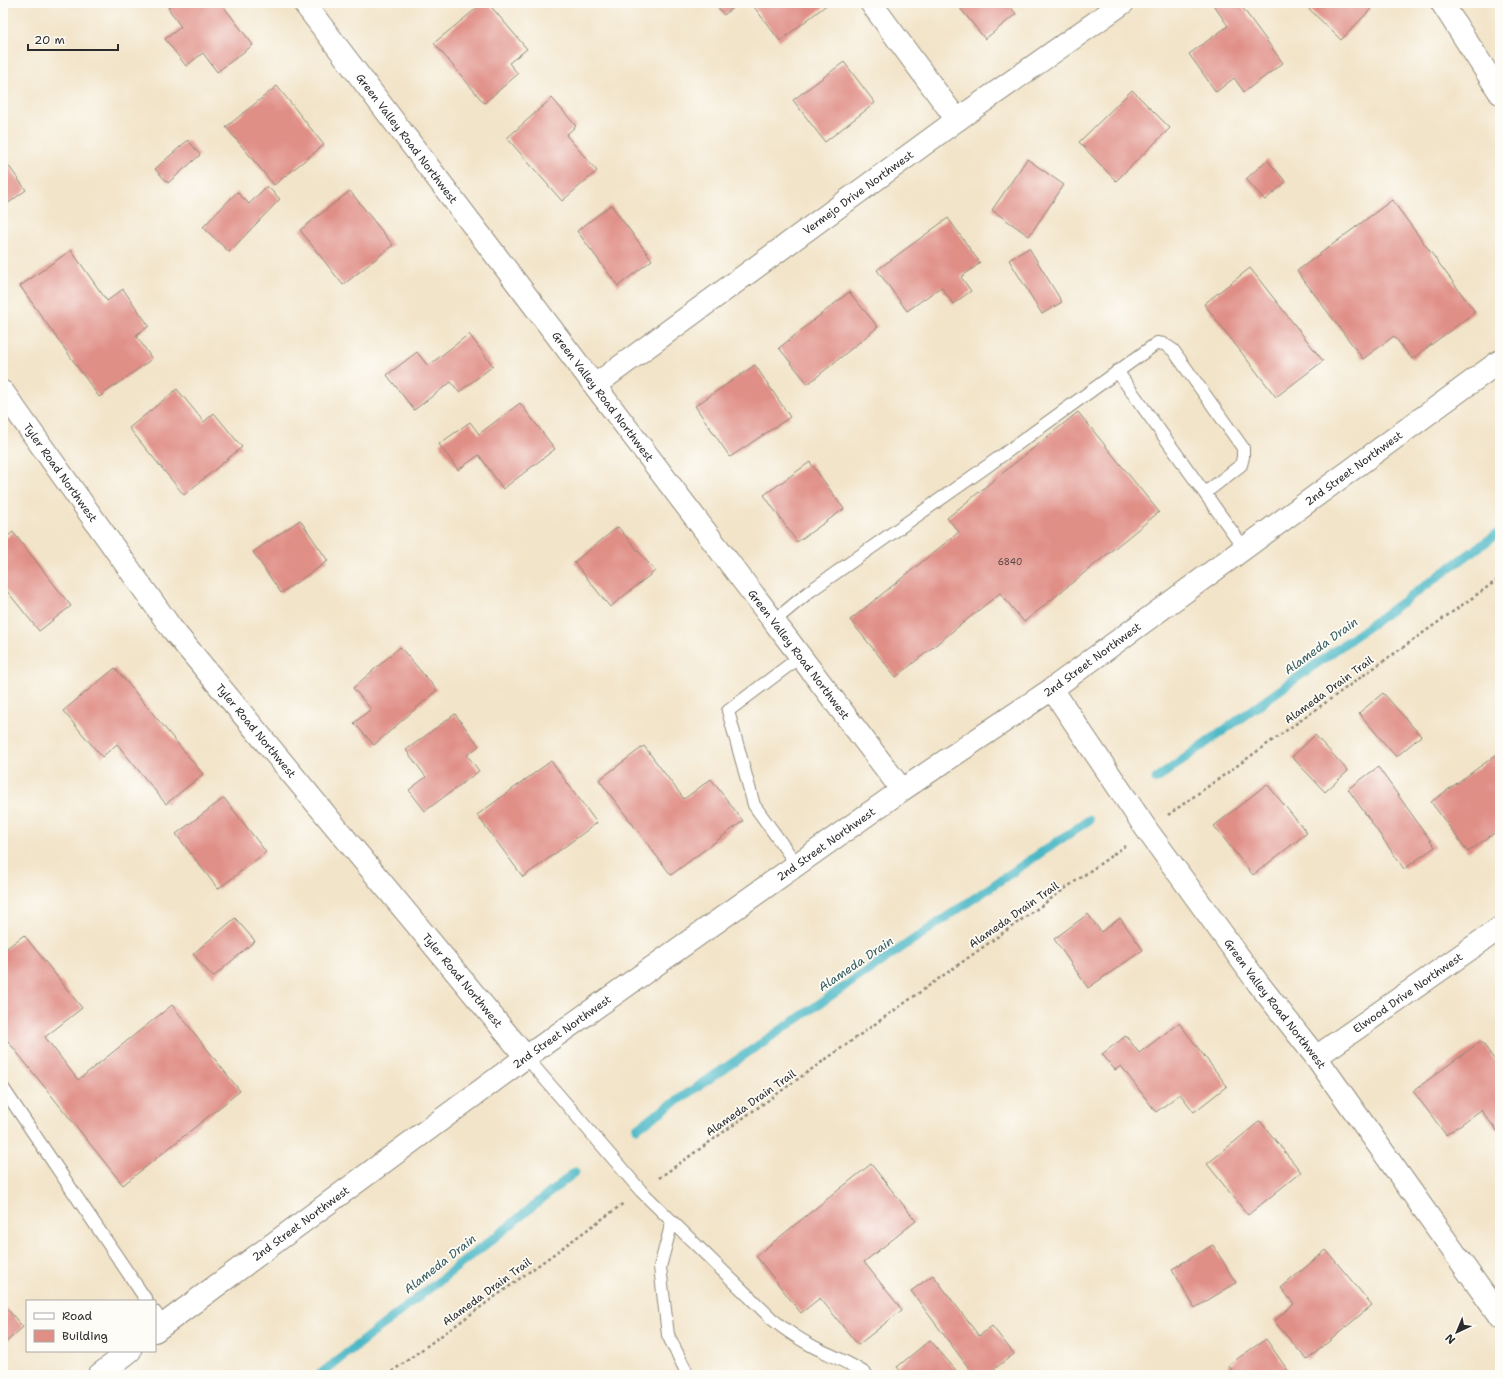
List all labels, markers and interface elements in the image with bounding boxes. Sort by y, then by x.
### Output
scale bar [28,26,118,52]
text: 20 m [34,32,65,48]
street label: Green Valley Road Northwest [353,70,461,207]
street label: Vermejo Drive Northwest [800,147,917,238]
street label: Green Valley Road Northwest [549,328,657,465]
street label: Tyler Road Northwest [20,420,101,525]
street label: 2nd Street Northwest [1302,427,1406,509]
house number: 6840 [998,556,1022,568]
street label: Green Valley Road Northwest [745,586,853,723]
water label: Alameda Drain [1281,614,1361,678]
street label: 2nd Street Northwest [1040,619,1144,700]
street label: Alameda Drain Trail [1281,652,1377,727]
street label: Tyler Road Northwest [213,680,300,781]
street label: 2nd Street Northwest [774,804,878,884]
street label: Alameda Drain Trail [966,878,1063,952]
street label: Tyler Road Northwest [419,930,506,1031]
water label: Alameda Drain [815,933,897,995]
street label: Green Valley Road Northwest [1221,936,1330,1072]
street label: Elwood Drive Northwest [1350,949,1466,1036]
street label: 2nd Street Northwest [510,991,614,1072]
street label: Alameda Drain Trail [703,1066,800,1140]
street label: 2nd Street Northwest [249,1182,352,1264]
water label: Alameda Drain [401,1231,479,1297]
street label: Alameda Drain Trail [439,1254,535,1329]
legend [26,1300,156,1352]
text: Road [62,1308,93,1324]
north arrow [1437,1312,1477,1352]
text: Building [62,1328,108,1344]
text: N [1442,1330,1459,1347]

